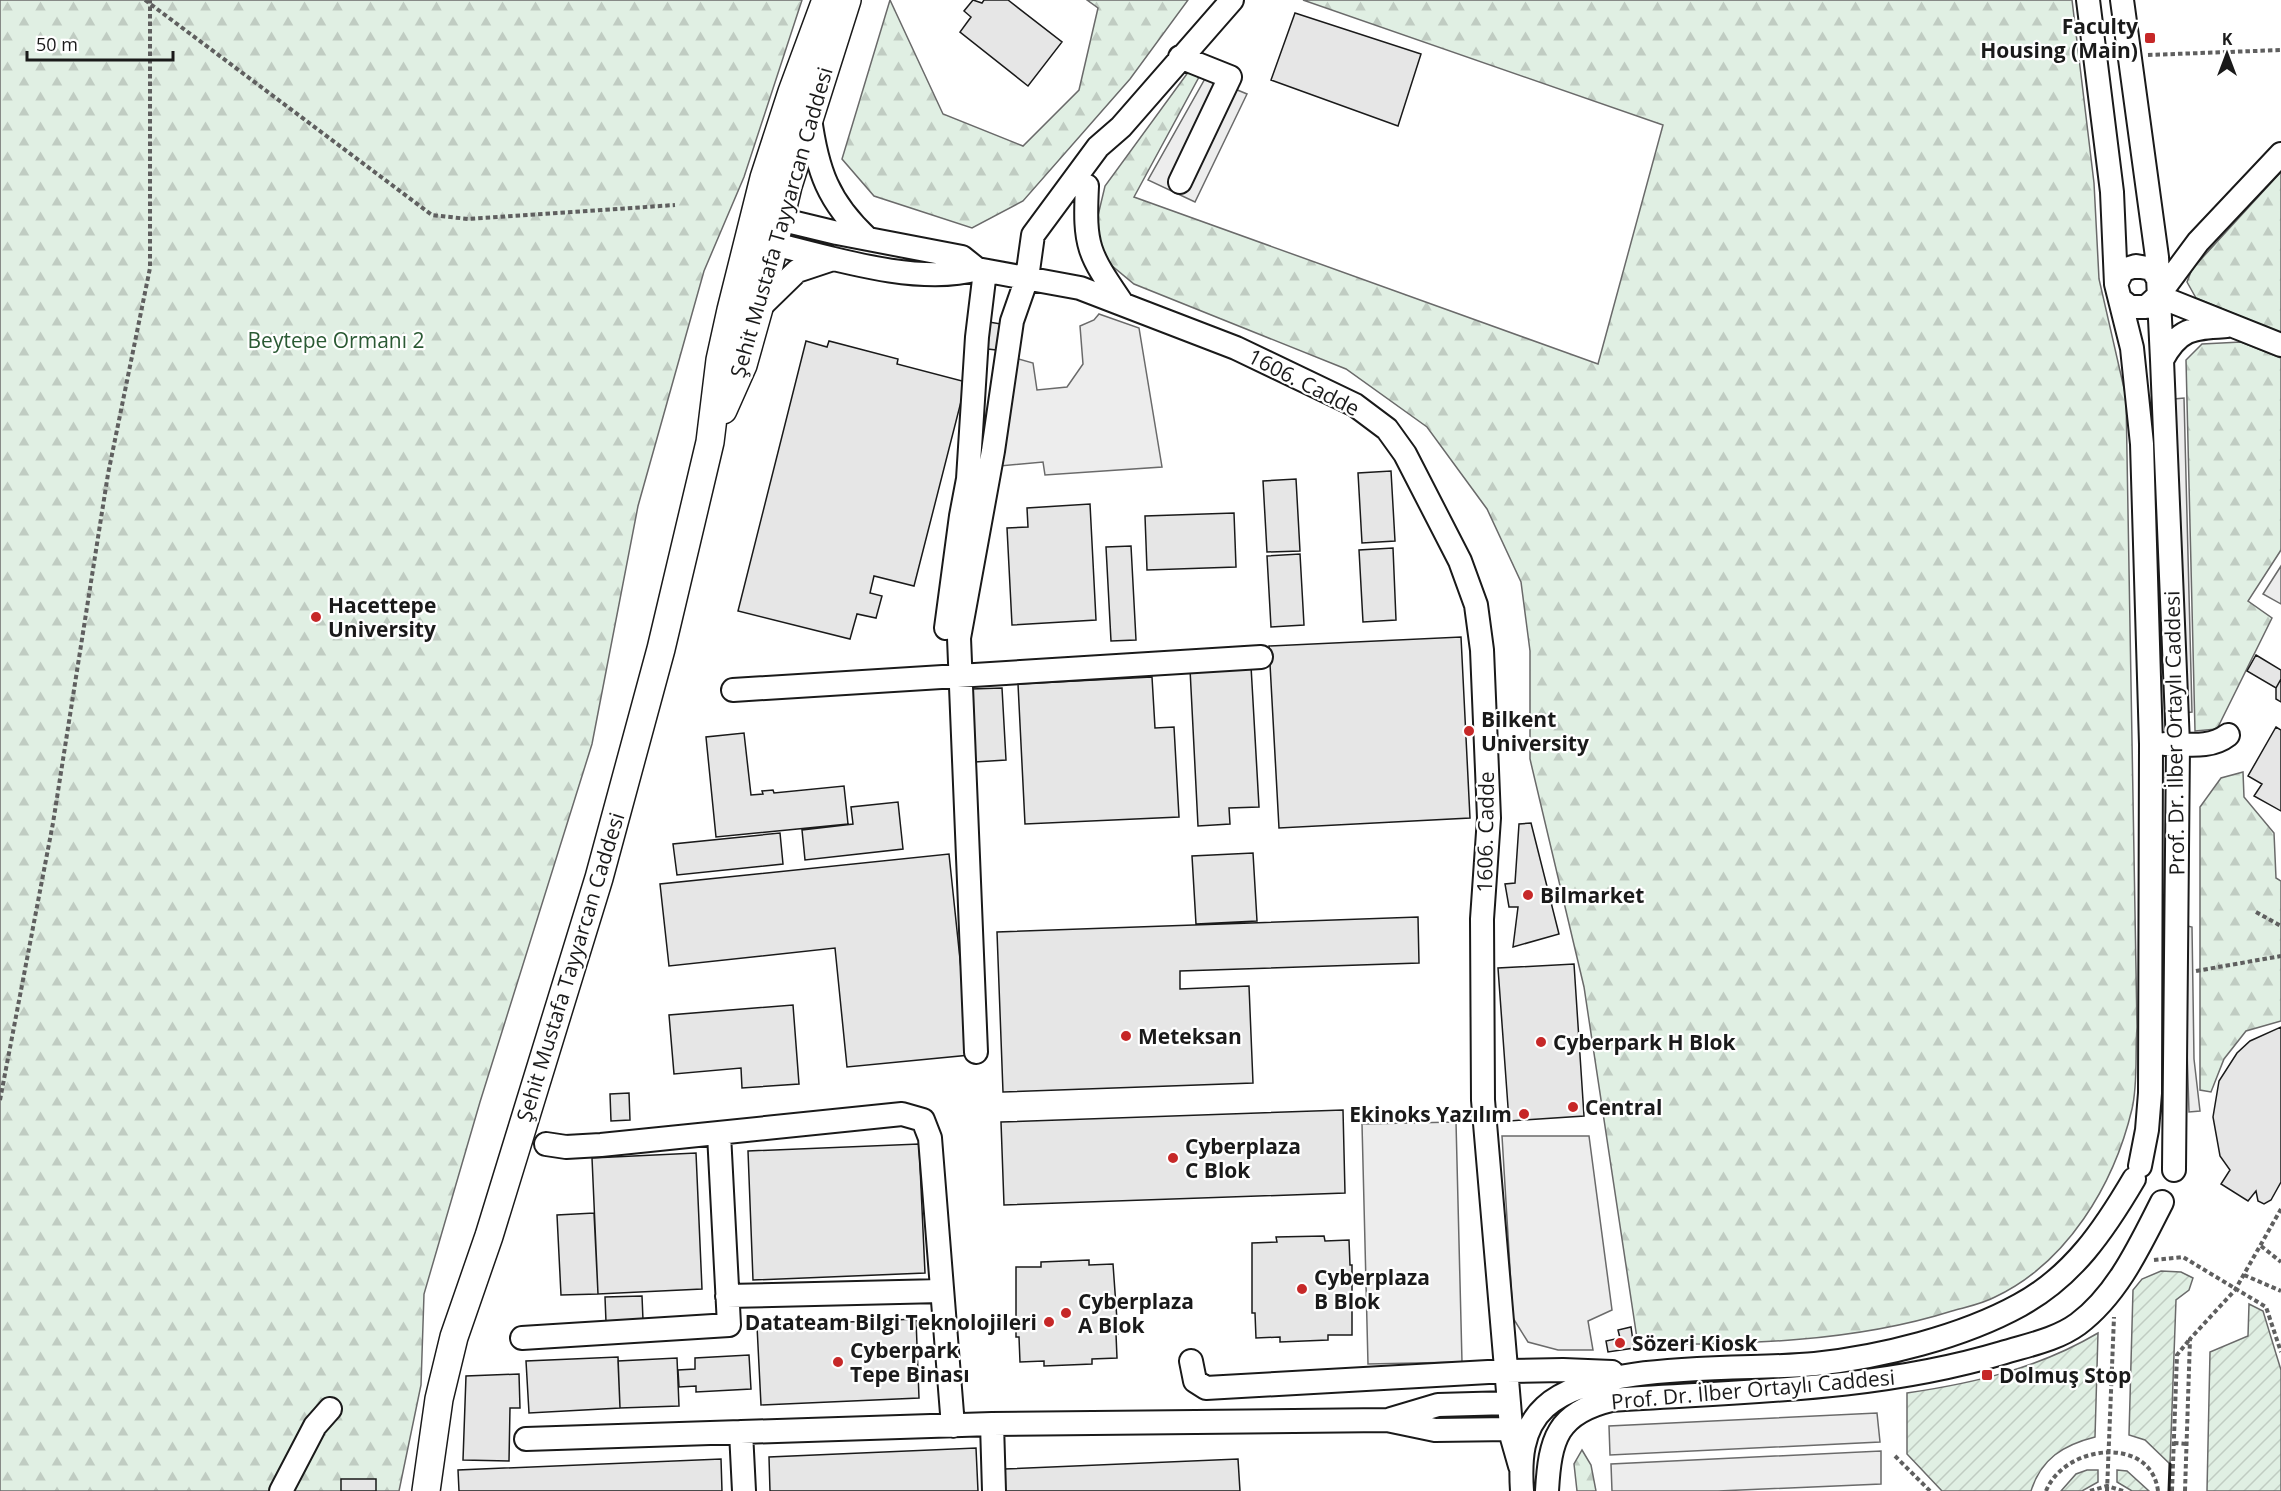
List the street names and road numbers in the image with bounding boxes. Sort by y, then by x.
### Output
street label: Şehit Mustafa Tayyarcan Caddesi [723,63,839,381]
street label: 1606. Cadde [1244,342,1364,422]
street label: Prof. Dr. İlber Ortaylı Caddesi [2158,590,2190,876]
street label: 1606. Cadde [1470,771,1500,893]
street label: Şehit Mustafa Tayyarcan Caddesi [510,809,630,1125]
street label: Prof. Dr. İlber Ortaylı Caddesi [1610,1363,1896,1415]

